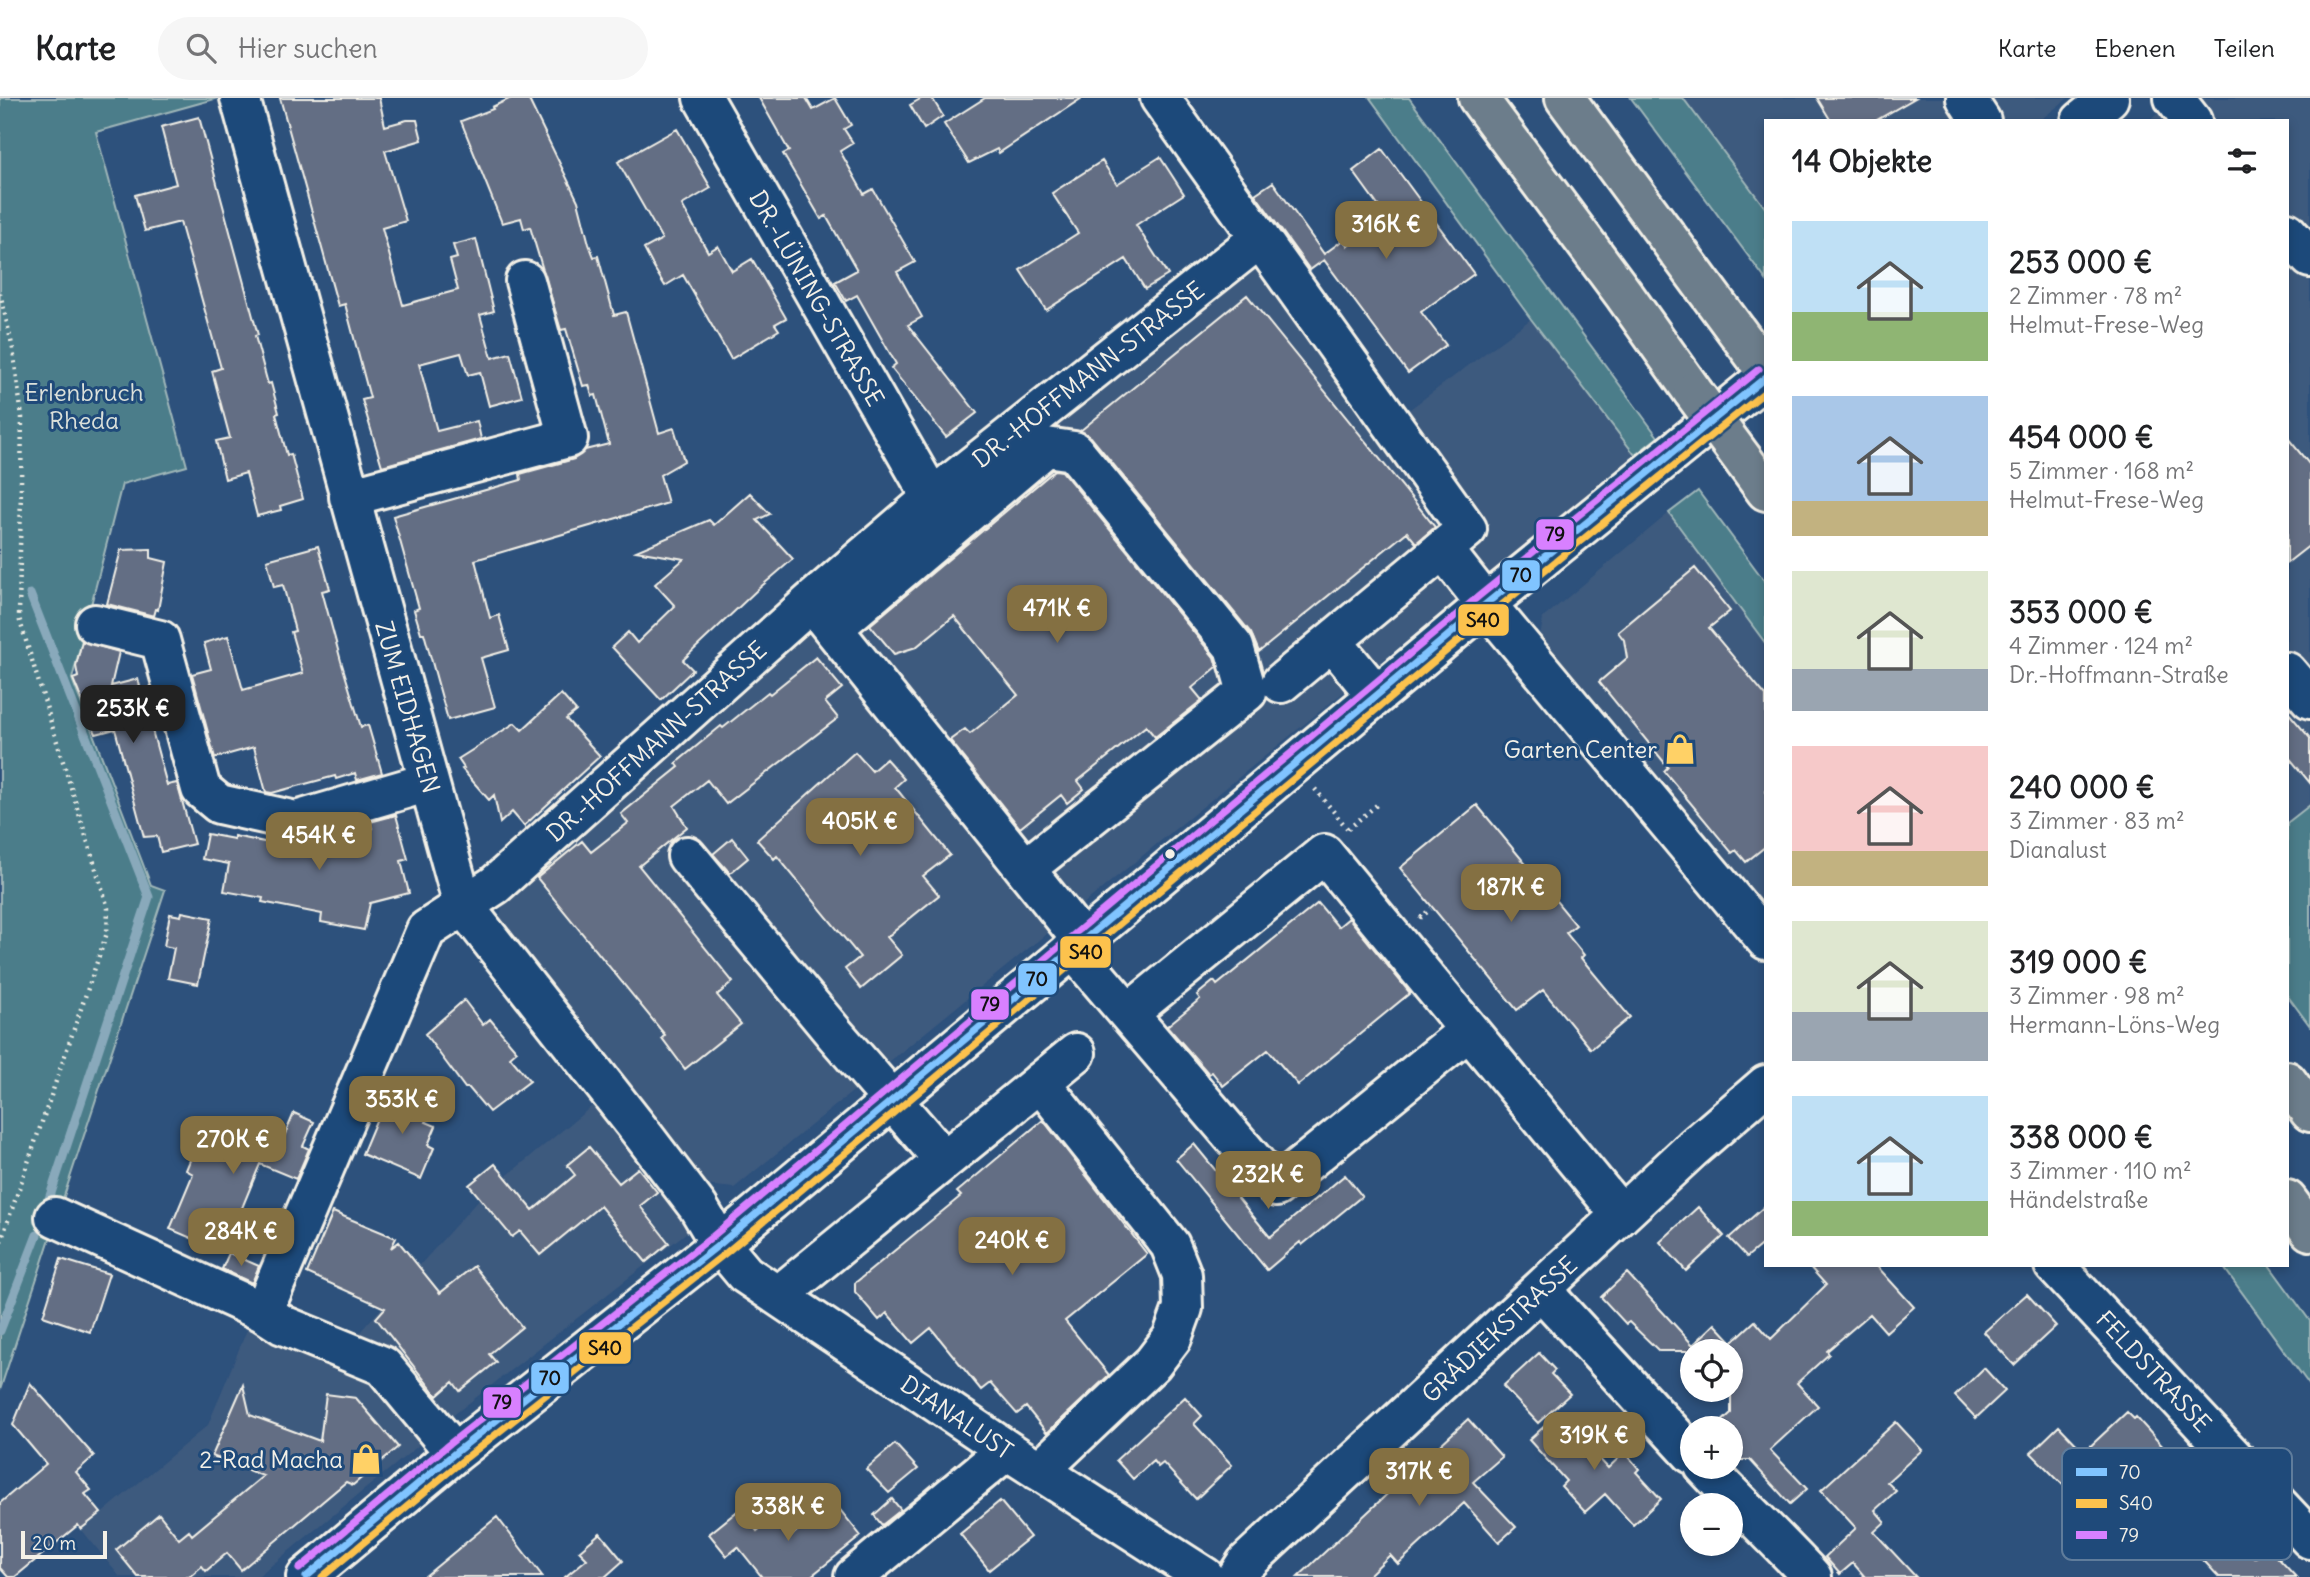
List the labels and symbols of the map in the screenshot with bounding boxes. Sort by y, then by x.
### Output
street label: DR.-LÜNING-STRASSE [743,185,891,411]
pin: 316K € [1329,202,1443,261]
street label: DR.-HOFFMANN-STRASSE [966,274,1210,474]
park label: Erlenbruch Rheda [25,377,143,435]
line badge: 79 [1535,518,1575,551]
text: 79 [1545,522,1565,546]
line badge: 70 [1501,559,1541,592]
text: 70 [1510,563,1532,587]
pin: 471K € [1000,586,1114,645]
line badge: S40 [1457,603,1510,637]
text: S40 [1466,608,1500,632]
street label: ZUM EIDHAGEN [369,618,447,796]
street label: DR.-HOFFMANN-STRASSE [540,634,772,848]
pin: 253K € [76,686,190,745]
shop icon: Garten Center [1663,732,1697,766]
place label: Garten Center [1503,734,1657,764]
pin: 405K € [803,798,917,858]
pin: 454K € [262,812,376,872]
unlabelled marker [1163,847,1177,861]
pin: 187K € [1454,864,1568,924]
line badge: S40 [1059,935,1112,969]
text: S40 [1069,940,1103,964]
line badge: 70 [1017,962,1058,996]
text: 70 [1026,967,1048,991]
line badge: 79 [970,988,1010,1021]
text: 79 [980,992,1000,1016]
pin: 353K € [345,1076,459,1136]
pin: 270K € [176,1116,290,1176]
pin: 232K € [1211,1152,1325,1211]
pin: 284K € [184,1208,298,1268]
pin: 240K € [955,1218,1069,1277]
street label: GRÄDIEKSTRASSE [1415,1249,1583,1409]
street label: FELDSTRASSE [2090,1304,2218,1438]
line badge: S40 [578,1331,632,1365]
text: S40 [588,1336,622,1360]
line badge: 70 [530,1361,570,1395]
text: 70 [539,1366,561,1390]
street label: DIANALUST [895,1368,1019,1466]
line badge: 79 [482,1386,522,1419]
text: 79 [492,1390,512,1414]
pin: 319K € [1537,1412,1651,1472]
shop icon: 2-Rad Macha [349,1442,383,1476]
place label: 2-Rad Macha [199,1444,343,1474]
pin: 317K € [1362,1448,1476,1508]
legend [2062,1448,2292,1560]
text: 70 [2119,1460,2141,1484]
pin: 338K € [731,1484,845,1543]
text: S40 [2119,1491,2153,1515]
text: 79 [2119,1523,2139,1547]
scale bar [21,1528,107,1560]

